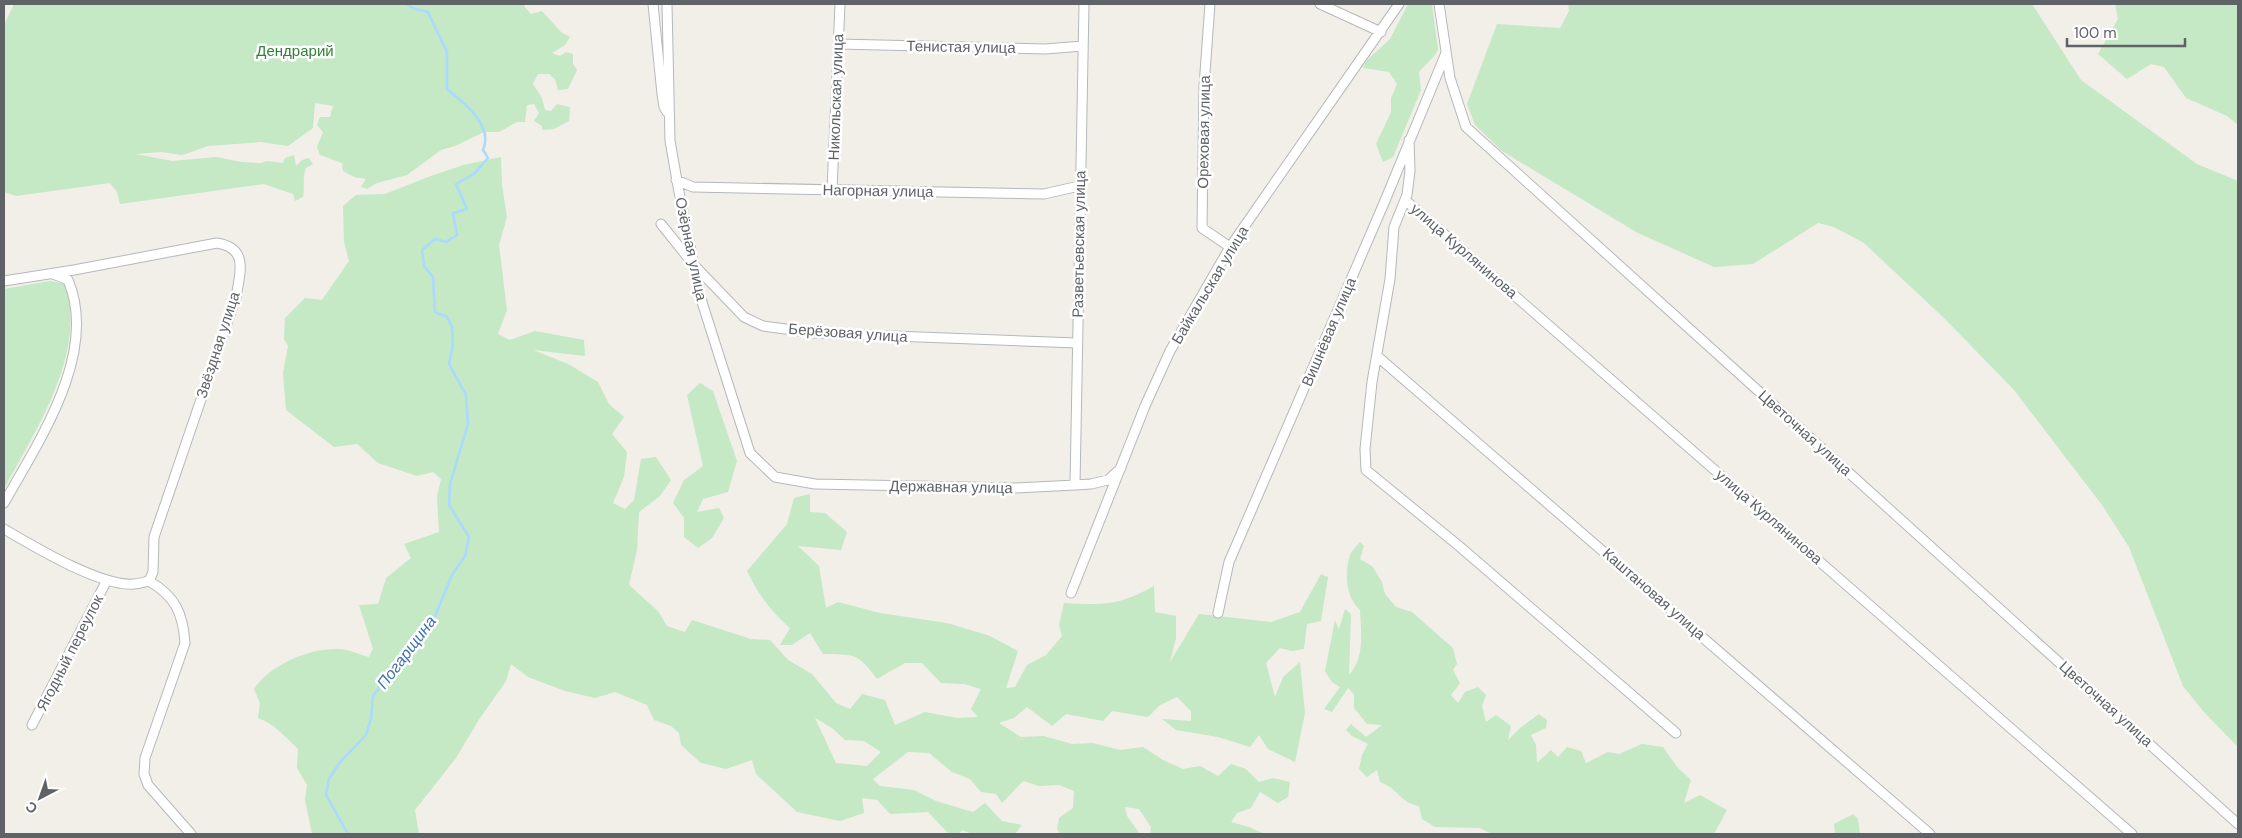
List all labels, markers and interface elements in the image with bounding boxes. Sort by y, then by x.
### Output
scale bar [2067,15,2184,47]
text: 100 m [2074,23,2117,43]
street label: Никольская улица [824,33,848,161]
street label: Тенистая улица [906,36,1016,58]
park label: Дендрарий [256,41,334,61]
street label: Ореховая улица [1193,75,1215,189]
street label: Разветьевская улица [1068,170,1090,318]
street label: Нагорная улица [822,180,934,202]
street label: Озёрная улица [670,195,712,303]
street label: улица Курлянинова [1406,199,1522,303]
street label: Байкальская улица [1167,222,1254,348]
street label: Вишнёвая улица [1297,274,1361,390]
street label: Звёздная улица [191,289,245,401]
street label: Берёзовая улица [788,319,909,347]
street label: Цветочная улица [1754,386,1856,481]
street label: улица Курлянинова [1711,465,1827,569]
street label: Державная улица [889,476,1013,498]
street label: Каштановая улица [1598,544,1710,645]
street label: Ягодный переулок [32,591,108,715]
water label: Погарщина [372,611,441,693]
street label: Цветочная улица [2055,657,2157,752]
north arrow [15,773,65,823]
text: С [22,798,41,818]

